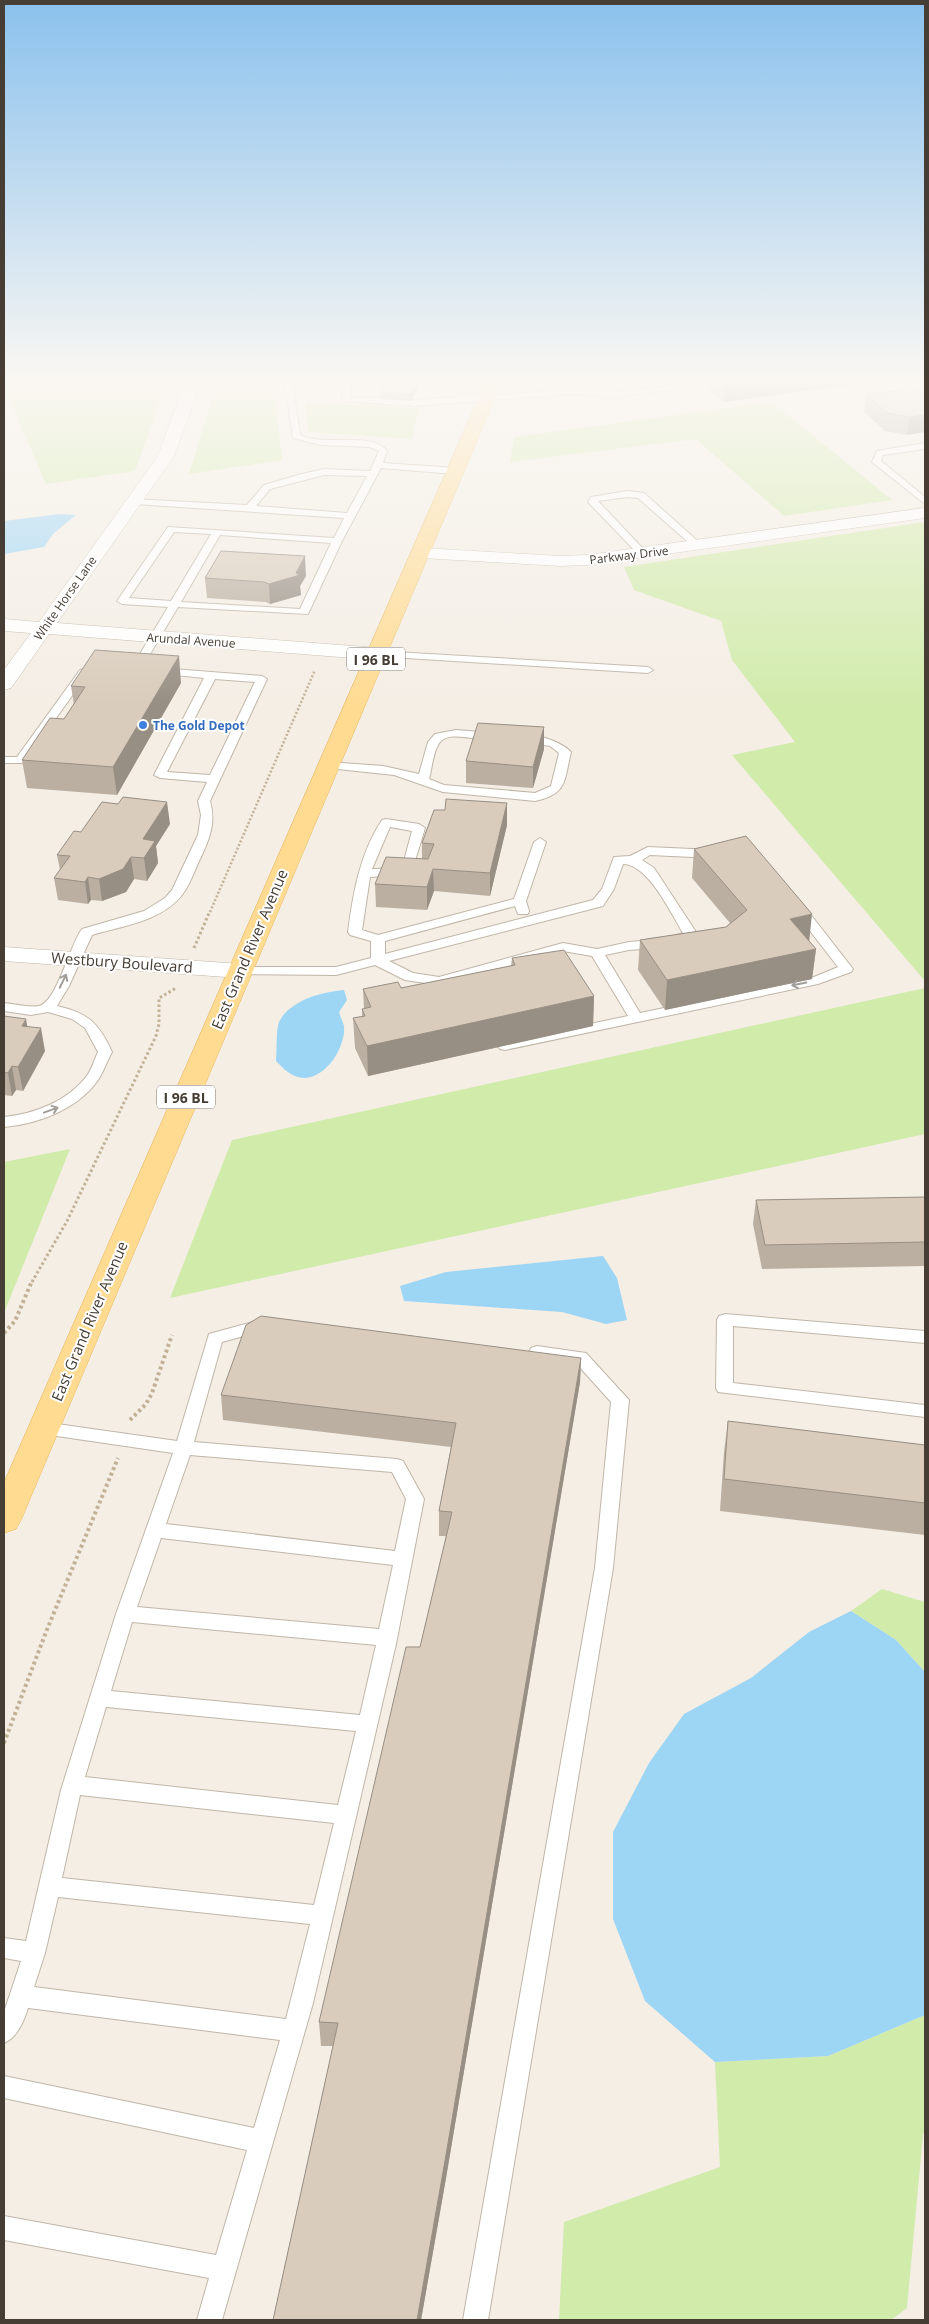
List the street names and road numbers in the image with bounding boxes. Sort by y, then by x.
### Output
street label: Parkway Drive [588,542,670,568]
street label: White Horse Lane [30,552,101,644]
street label: Arundal Avenue [146,628,236,652]
road number: I 96 BL [347,648,405,671]
street label: East Grand River Avenue [206,866,292,1032]
street label: Westbury Boulevard [50,947,194,977]
road number: I 96 BL [157,1086,215,1108]
street label: East Grand River Avenue [46,1238,132,1404]

